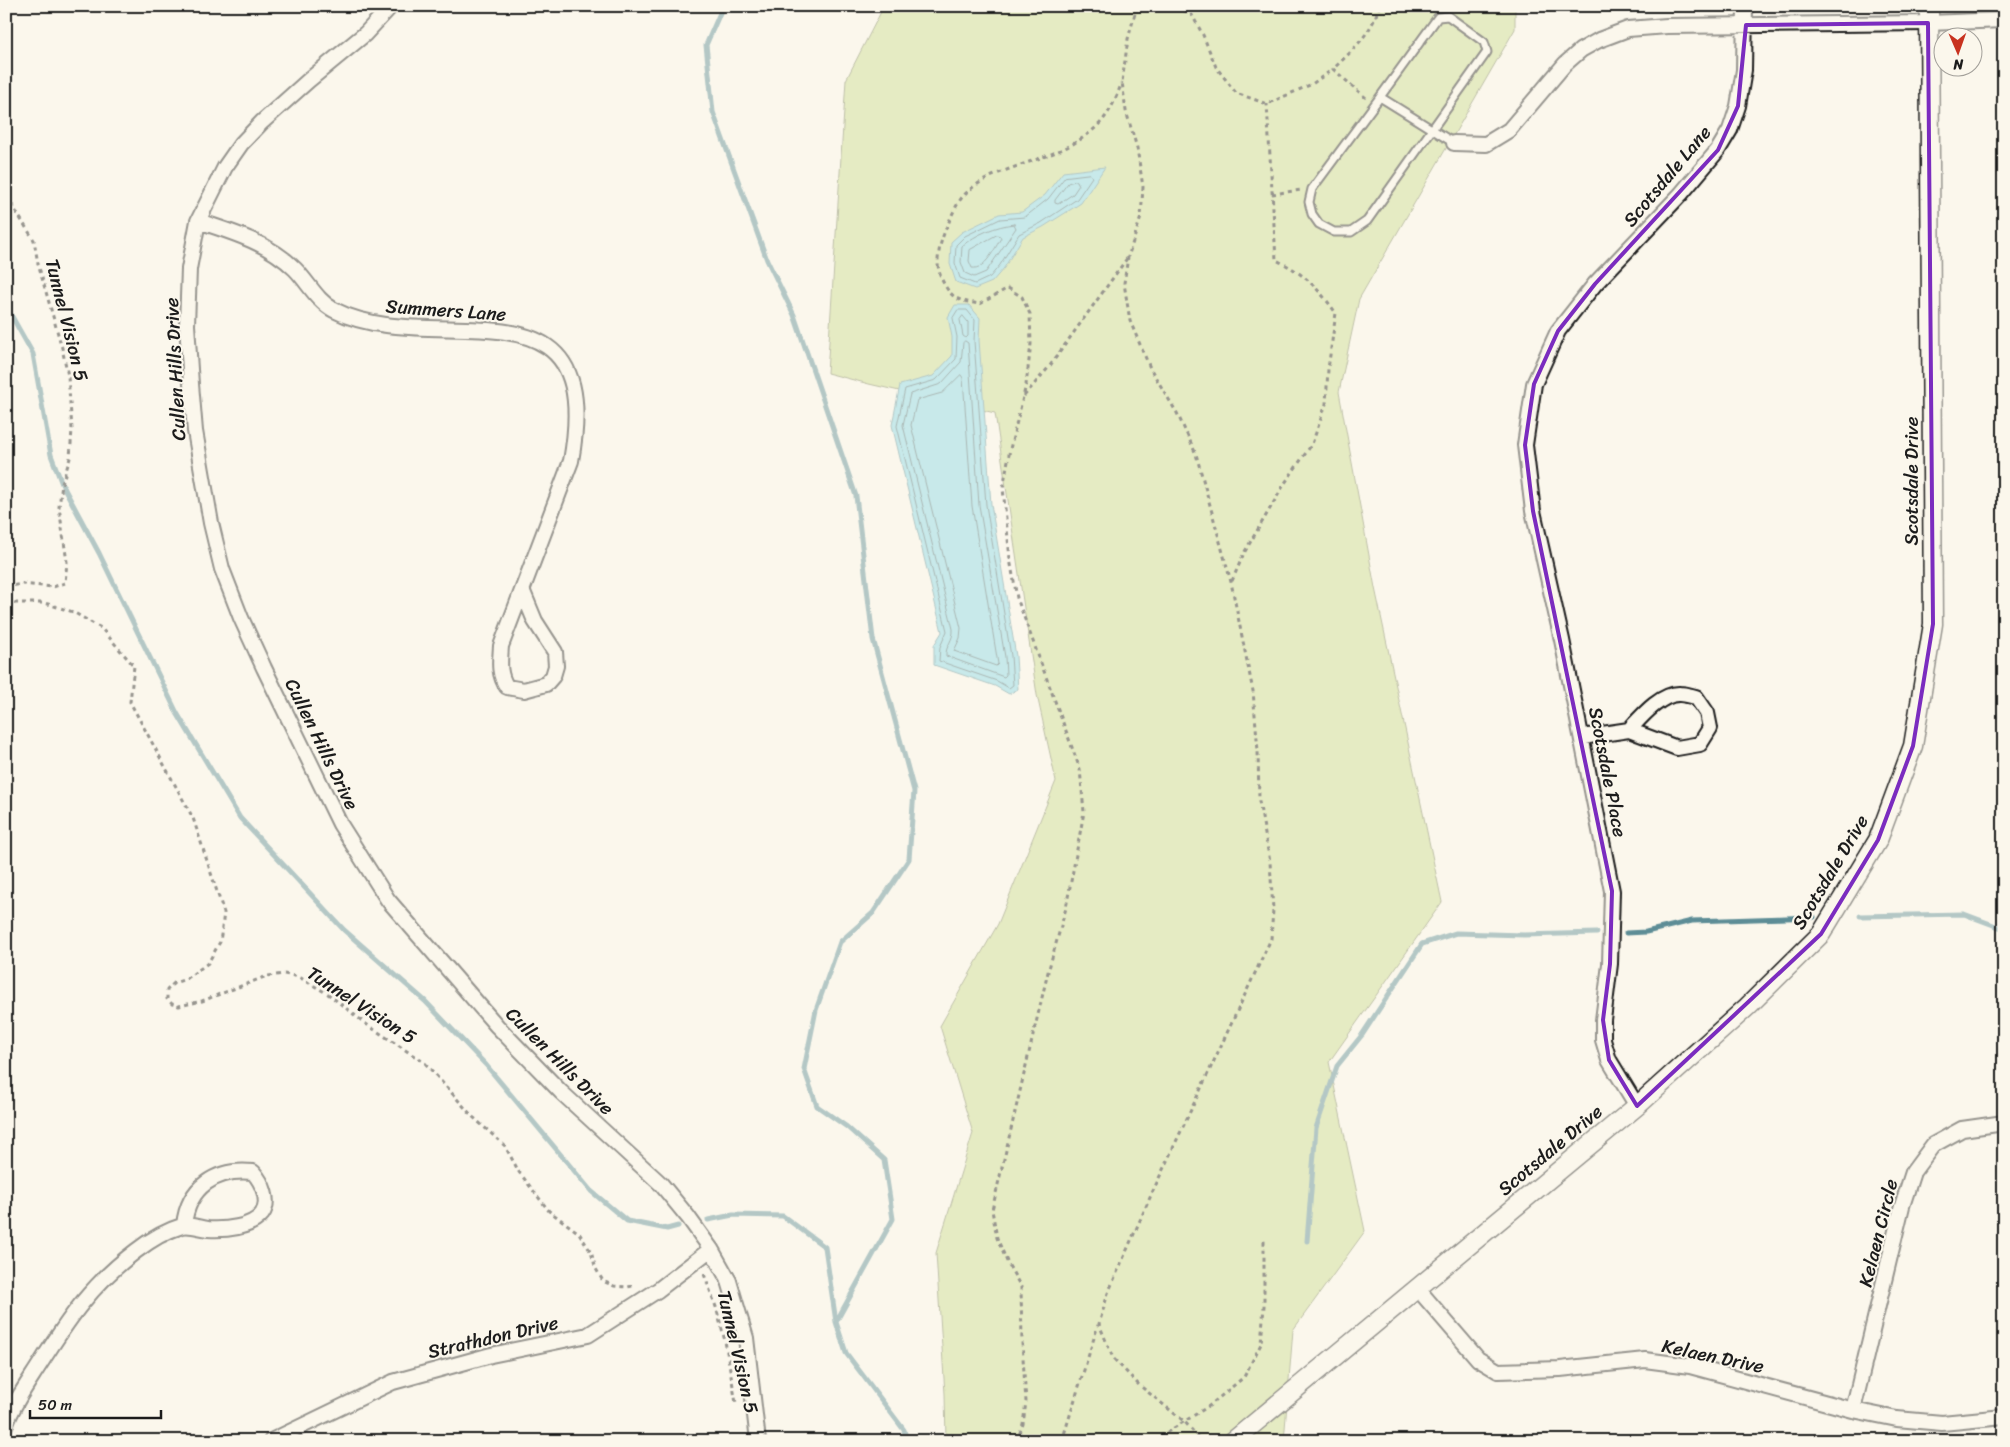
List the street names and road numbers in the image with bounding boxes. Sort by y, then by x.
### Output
street label: Scotsdale Lane [1614,117,1720,234]
street label: Tunnel Vision 5 [36,255,98,385]
street label: Summers Lane [385,289,508,331]
street label: Cullen Hills Drive [155,296,195,441]
street label: Scotsdale Drive [1895,416,1928,546]
street label: Cullen Hills Drive [276,672,368,816]
street label: Scotsdale Place [1579,704,1637,840]
street label: Scotsdale Drive [1783,808,1878,936]
street label: Tunnel Vision 5 [300,957,424,1053]
street label: Cullen Hills Drive [498,999,622,1123]
street label: Scotsdale Drive [1490,1096,1610,1204]
street label: Kelaen Circle [1849,1175,1907,1290]
street label: Tunnel Vision 5 [708,1287,768,1417]
street label: Strathdon Drive [424,1306,562,1368]
street label: Kelaen Drive [1659,1329,1767,1383]

